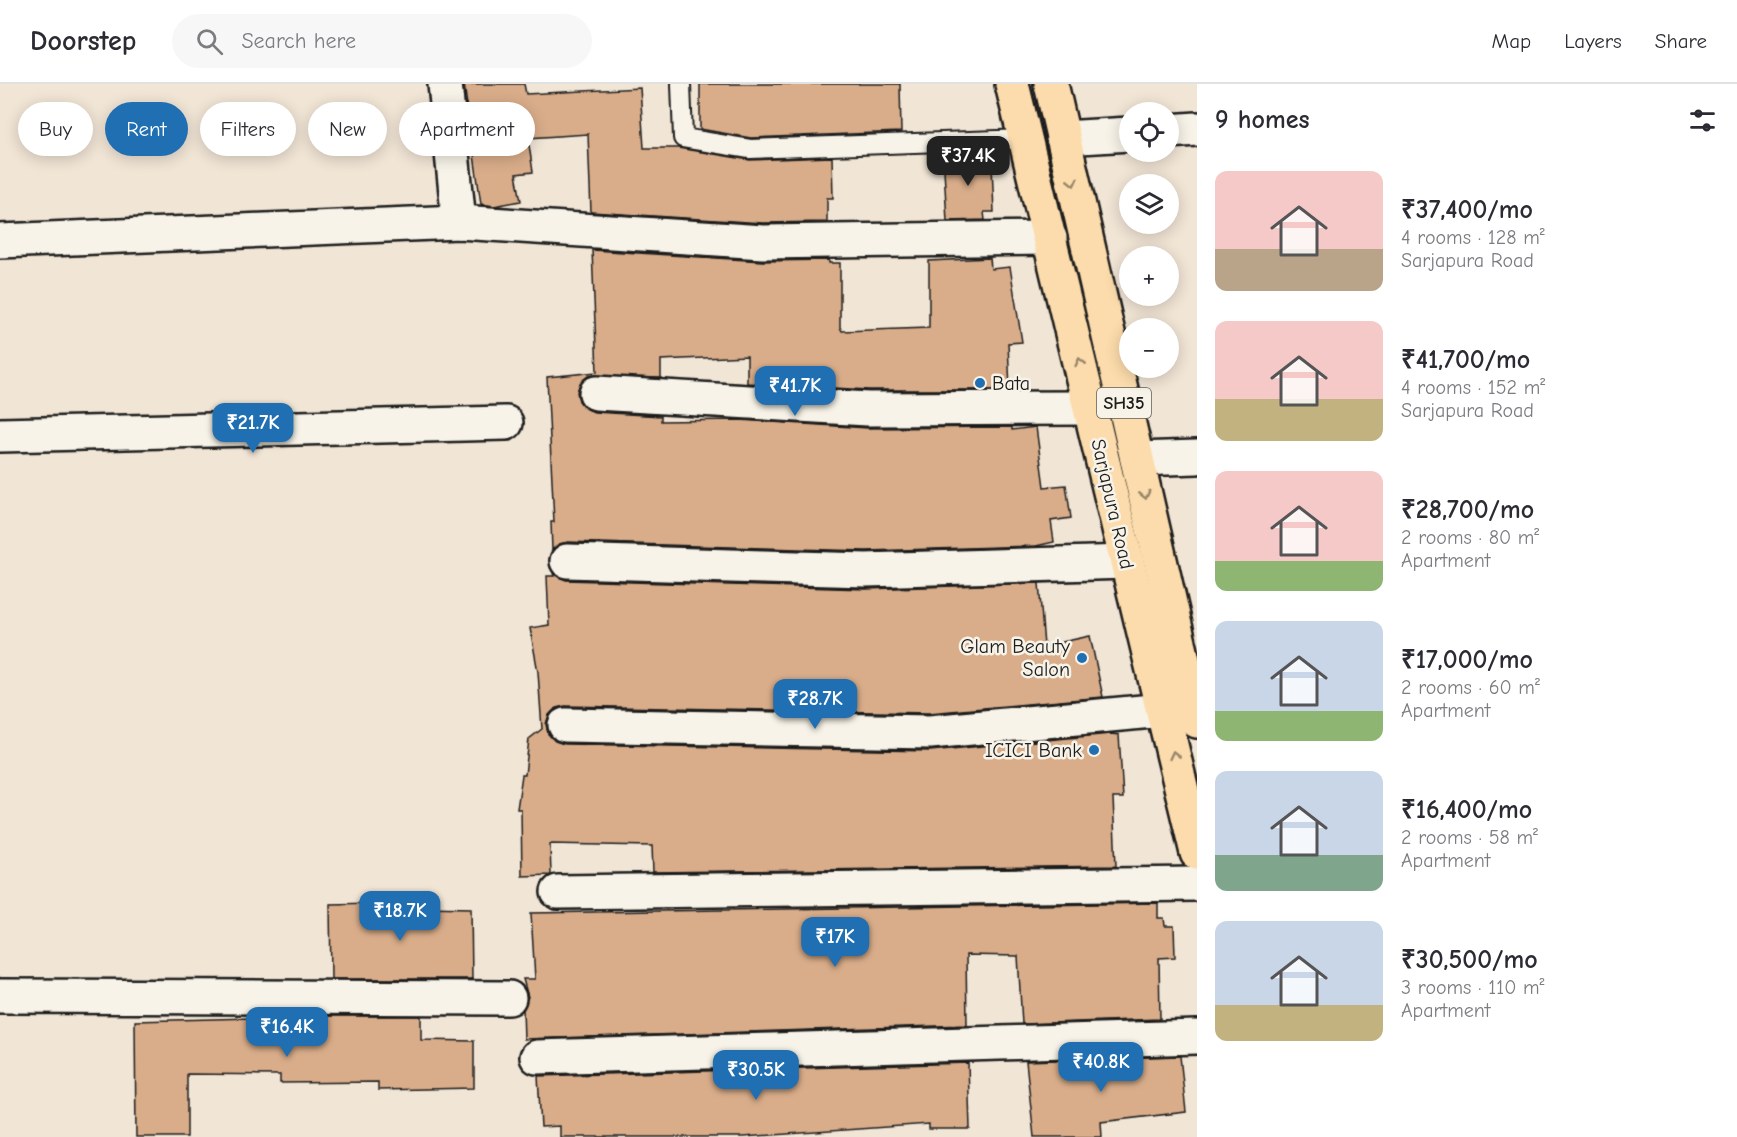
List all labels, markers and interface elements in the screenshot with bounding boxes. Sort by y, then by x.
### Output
search box [172,14,592,68]
text: Doorstep [30,25,136,57]
icon: search [193,25,226,58]
text: Search here [241,28,356,54]
text: Map [1492,29,1531,53]
text: Layers [1564,29,1622,53]
text: Share [1655,29,1707,53]
chip: Buy [18,102,93,156]
chip: Rent [105,102,188,156]
chip: Filters [200,102,296,156]
chip: New [308,102,387,156]
chip: Apartment [399,102,535,156]
map controls [1119,102,1179,378]
button: locate [1119,102,1179,162]
icon: filters [1686,104,1719,137]
text: 9 homes [1215,105,1310,135]
pin: ₹37.4K [919,136,1017,187]
text: ₹37.4K [941,144,995,167]
button: layers [1119,174,1179,234]
one-way arrow [1066,177,1079,187]
icon: home [1263,195,1335,267]
text: ₹37,400/mo [1401,195,1533,225]
text: 4 rooms · 128 m² [1401,226,1545,249]
button: + [1119,246,1179,306]
text: Sarjapura Road [1401,249,1534,272]
button: − [1119,318,1179,378]
icon: home [1263,345,1335,417]
text: ₹41,700/mo [1401,345,1530,375]
one-way arrow [1074,357,1087,367]
pin: ₹41.7K [746,366,844,417]
place label: Bata [992,372,1030,395]
text: ₹41.7K [769,374,821,397]
marker: Bata [973,376,987,390]
text: 4 rooms · 152 m² [1401,376,1545,399]
road number: SH35 [1097,388,1151,418]
text: Sarjapura Road [1401,399,1534,422]
pin: ₹21.7K [204,403,302,454]
text: ₹21.7K [226,411,280,434]
street label: Sarjapura Road [1086,437,1139,571]
one-way arrow [1138,490,1151,500]
icon: home [1263,495,1335,567]
text: ₹28,700/mo [1401,495,1534,525]
text: 2 rooms · 80 m² [1401,526,1539,549]
text: Apartment [1401,549,1491,572]
place label: Glam Beauty Salon [960,635,1070,681]
icon: home [1263,645,1335,717]
text: ₹17,000/mo [1401,645,1533,675]
marker: Glam Beauty Salon [1075,651,1089,665]
text: 2 rooms · 60 m² [1401,676,1540,699]
pin: ₹28.7K [766,679,864,730]
text: ₹28.7K [787,687,843,710]
text: Apartment [1401,699,1491,722]
place label: ICICI Bank [985,739,1082,762]
marker: ICICI Bank [1087,743,1101,757]
one-way arrow [1168,751,1181,761]
icon: home [1263,795,1335,867]
text: ₹16,400/mo [1401,795,1532,825]
text: 2 rooms · 58 m² [1401,826,1538,849]
text: Apartment [1401,849,1491,872]
pin: ₹18.7K [351,891,449,942]
text: ₹18.7K [373,899,427,922]
pin: ₹17K [799,917,871,968]
text: ₹17K [815,925,855,948]
icon: home [1263,945,1335,1017]
text: ₹30,500/mo [1401,945,1538,975]
text: 3 rooms · 110 m² [1401,976,1545,999]
text: Apartment [1401,999,1491,1022]
pin: ₹16.4K [238,1007,336,1058]
text: ₹16.4K [260,1015,314,1038]
pin: ₹40.8K [1052,1042,1150,1093]
pin: ₹30.5K [707,1050,805,1101]
text: ₹40.8K [1072,1050,1130,1073]
text: ₹30.5K [727,1058,785,1081]

